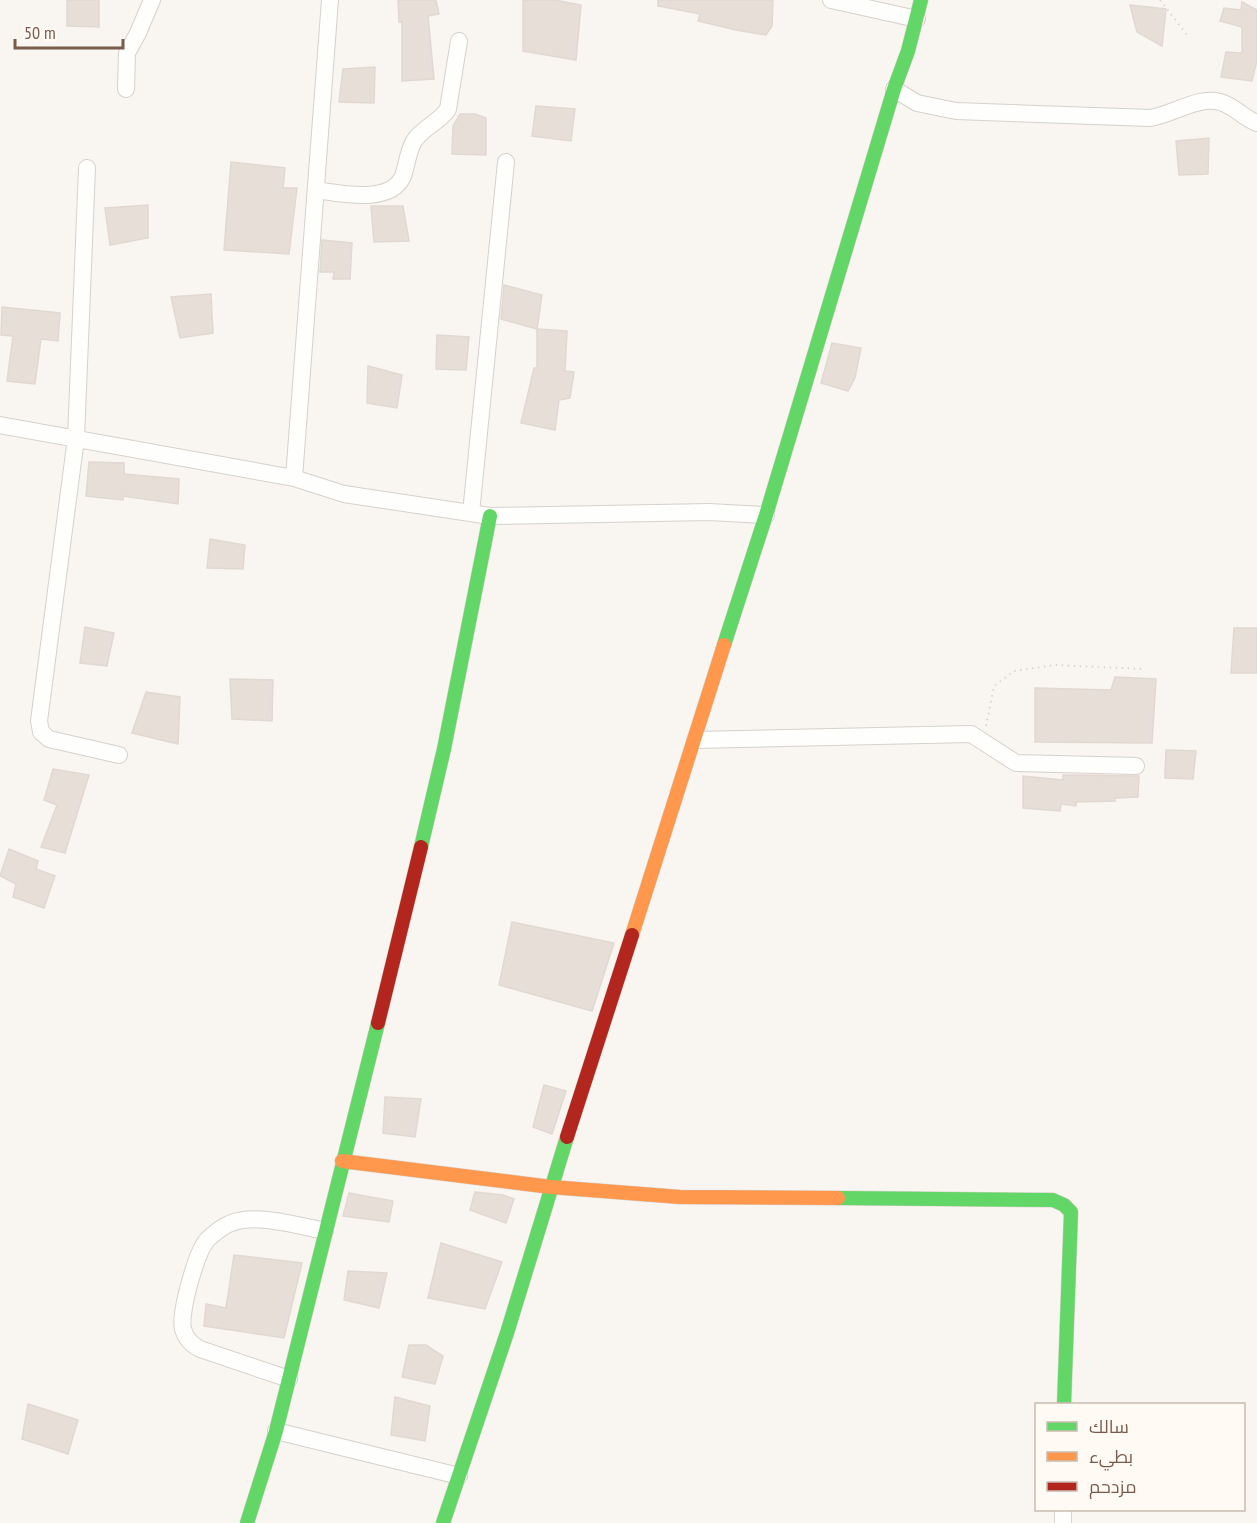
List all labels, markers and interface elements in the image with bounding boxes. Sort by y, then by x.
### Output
scale bar [15,12,123,50]
text: 50 m [24,21,56,44]
legend [1035,1403,1245,1511]
text: سالك [1089,1415,1129,1438]
text: بطيء [1089,1445,1133,1471]
text: مزدحم [1089,1475,1137,1499]

